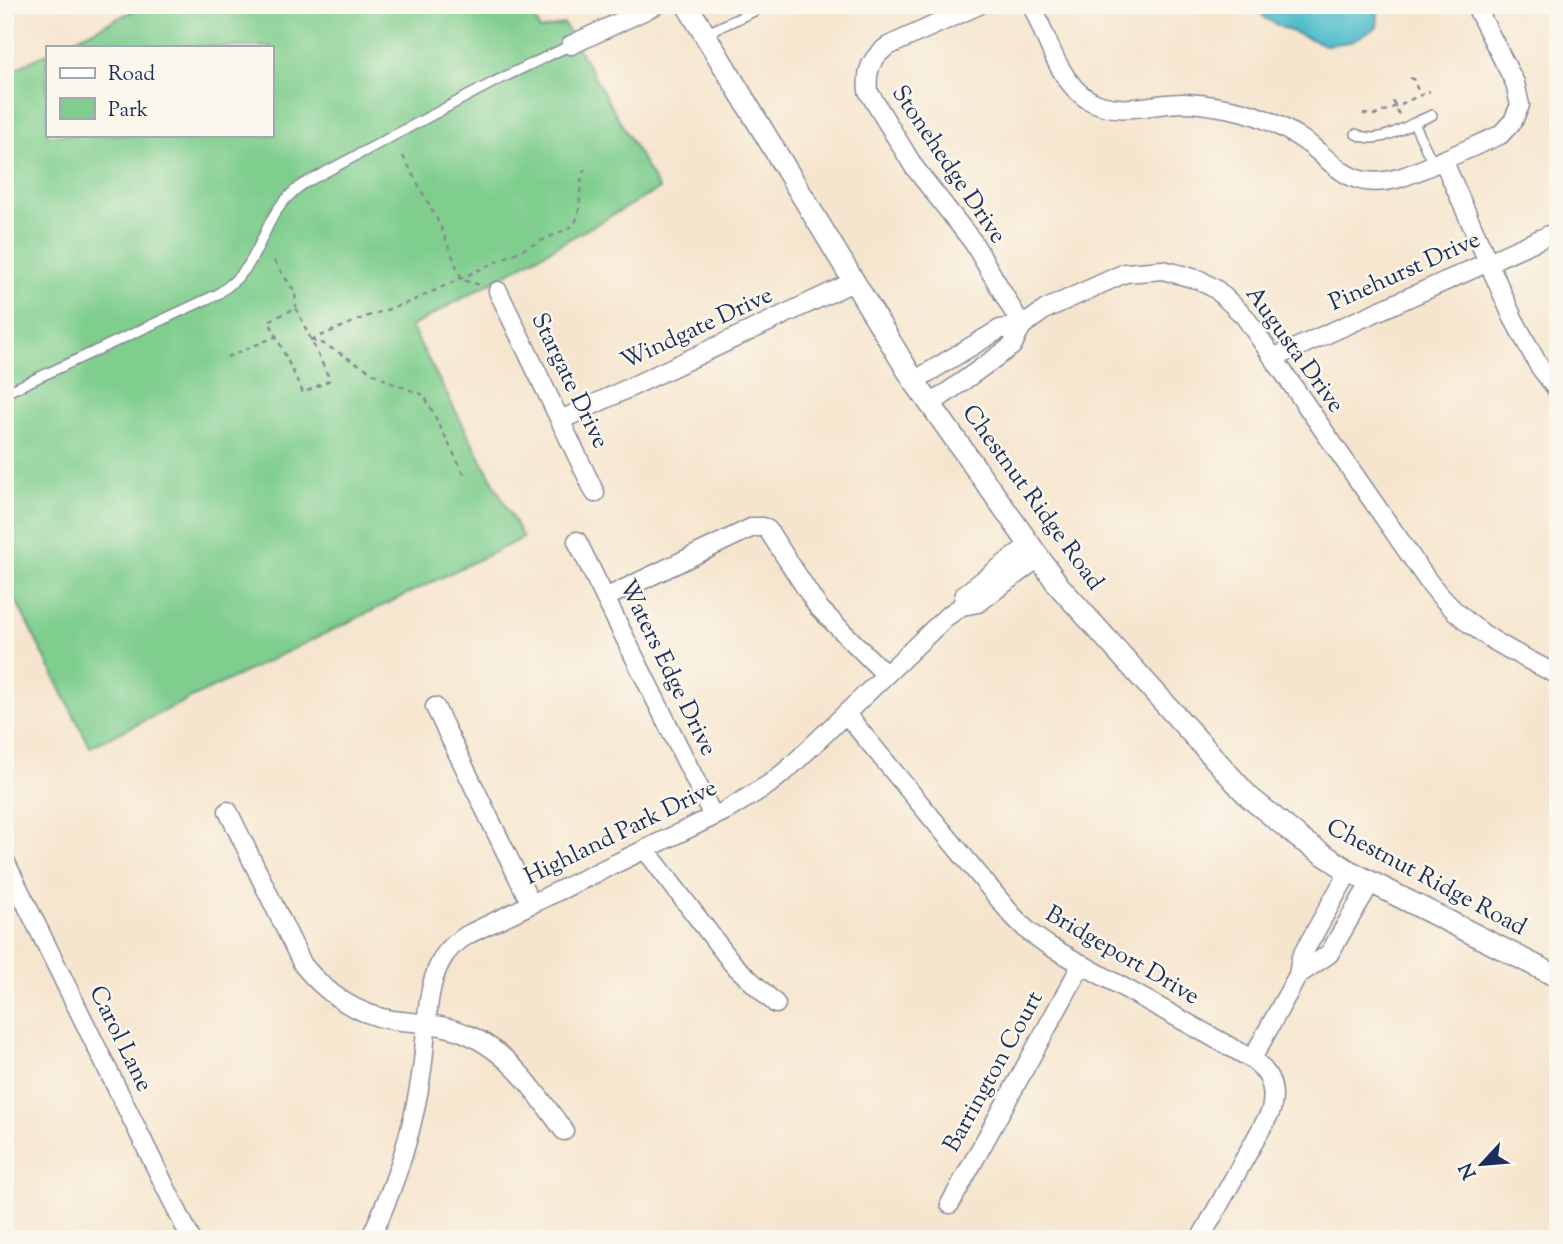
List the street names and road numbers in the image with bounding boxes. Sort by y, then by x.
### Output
street label: Stonehedge Drive [882,79,1014,251]
street label: Pinehurst Drive [1324,223,1486,321]
street label: Windgate Drive [615,279,779,379]
street label: Augusta Drive [1236,279,1352,421]
street label: Stargate Drive [521,307,617,455]
street label: Chestnut Ridge Road [953,398,1111,598]
street label: Waters Edge Drive [610,574,724,762]
street label: Highland Park Drive [519,772,723,894]
street label: Chestnut Ridge Road [1320,811,1532,945]
street label: Bridgeport Drive [1039,898,1205,1014]
street label: Carol Lane [80,980,160,1098]
street label: Barrington Court [936,985,1052,1159]

